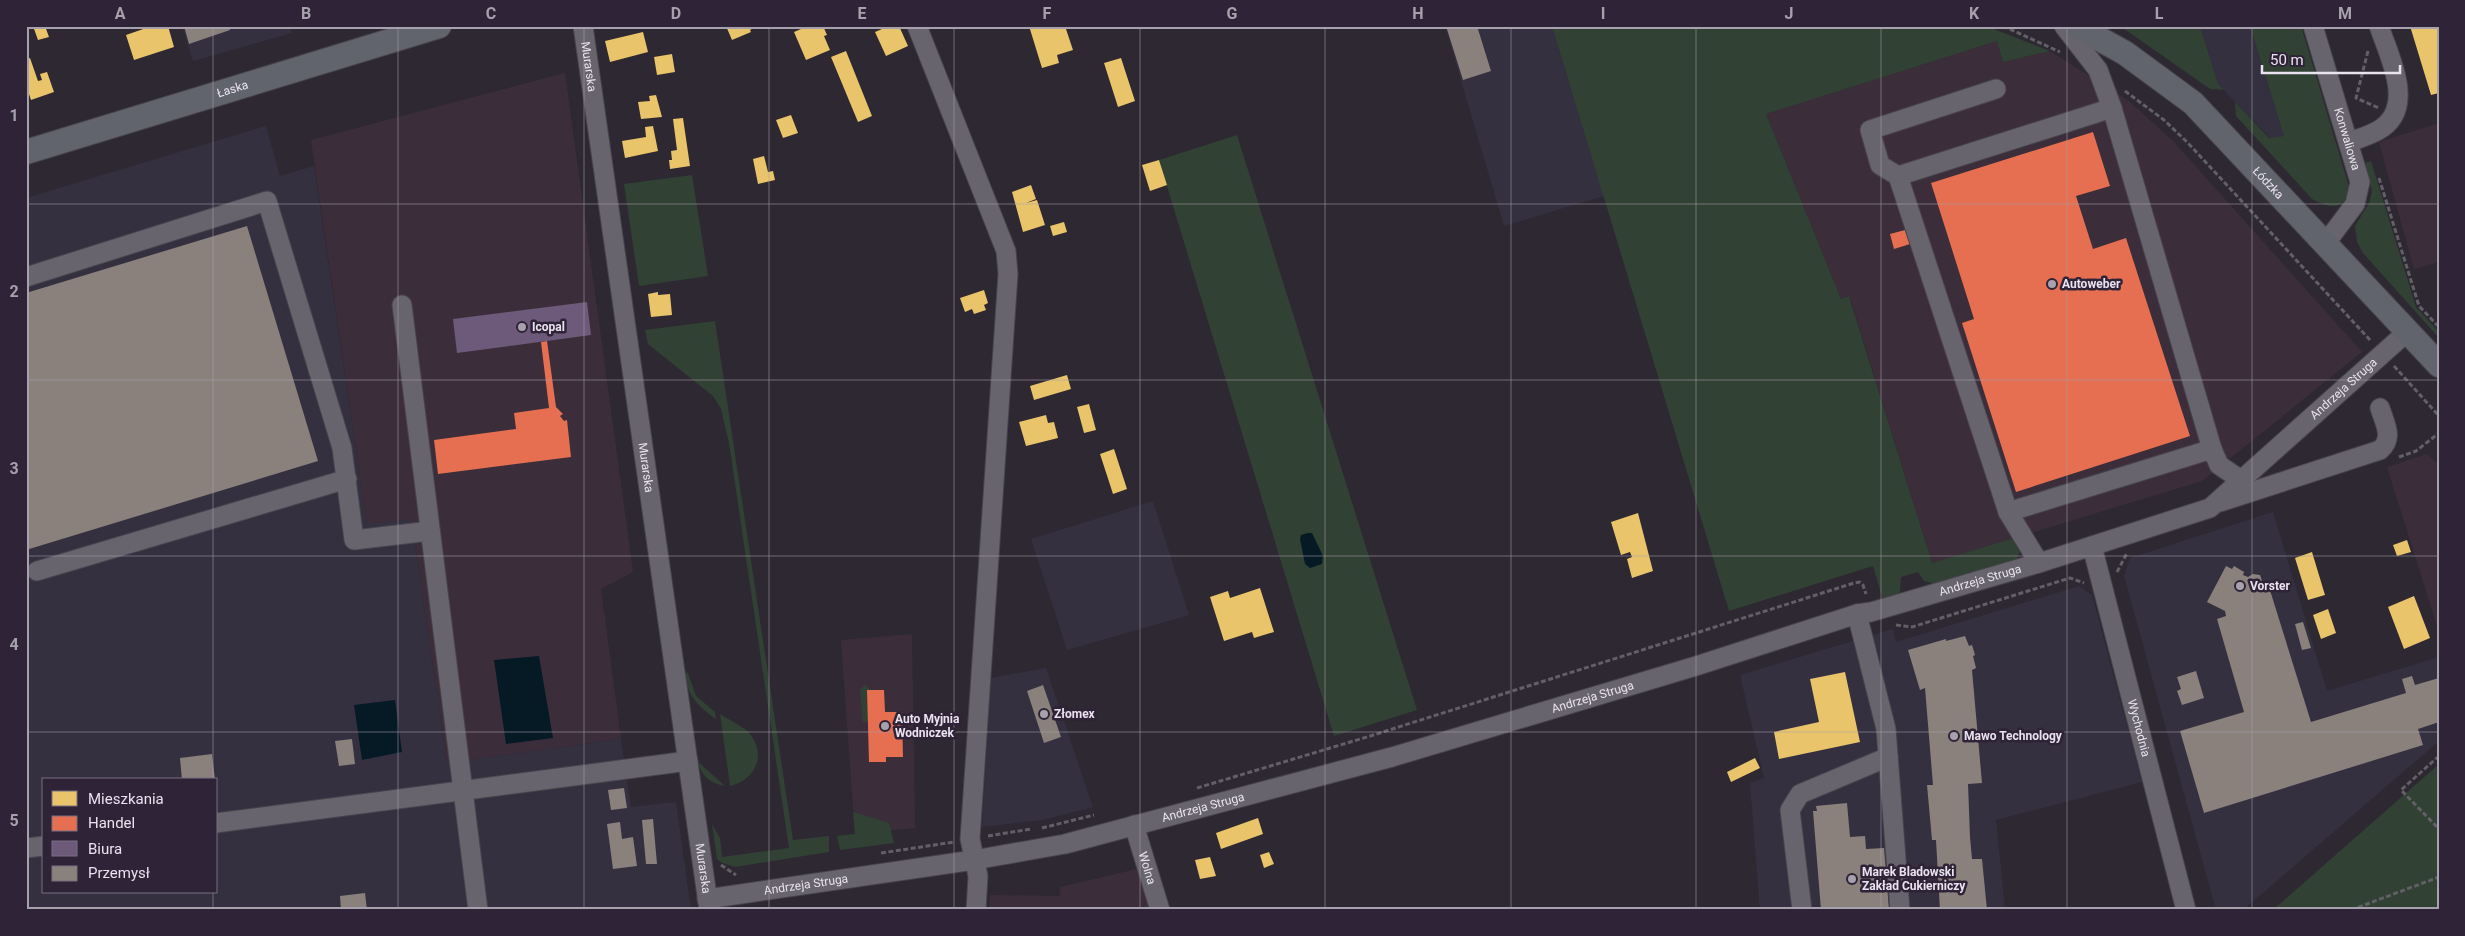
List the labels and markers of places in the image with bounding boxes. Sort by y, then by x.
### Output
place label: Autoweber [2062,277,2121,291]
marker: Autoweber [2046,278,2058,290]
place label: Icopal [532,320,565,334]
marker: Icopal [516,321,528,333]
place label: Vorster [2250,579,2290,593]
marker: Vorster [2234,580,2246,592]
place label: Złomex [1054,707,1096,721]
marker: Złomex [1038,708,1050,720]
place label: Auto Myjnia Wodniczek [895,712,960,740]
marker: Auto Myjnia Wodniczek [879,720,891,732]
place label: Mawo Technology [1964,729,2063,743]
marker: Mawo Technology [1948,730,1960,742]
place label: Marek Bladowski Zakład Cukierniczy [1862,865,1966,893]
marker: Marek Bladowski Zakład Cukierniczy [1846,873,1858,885]

